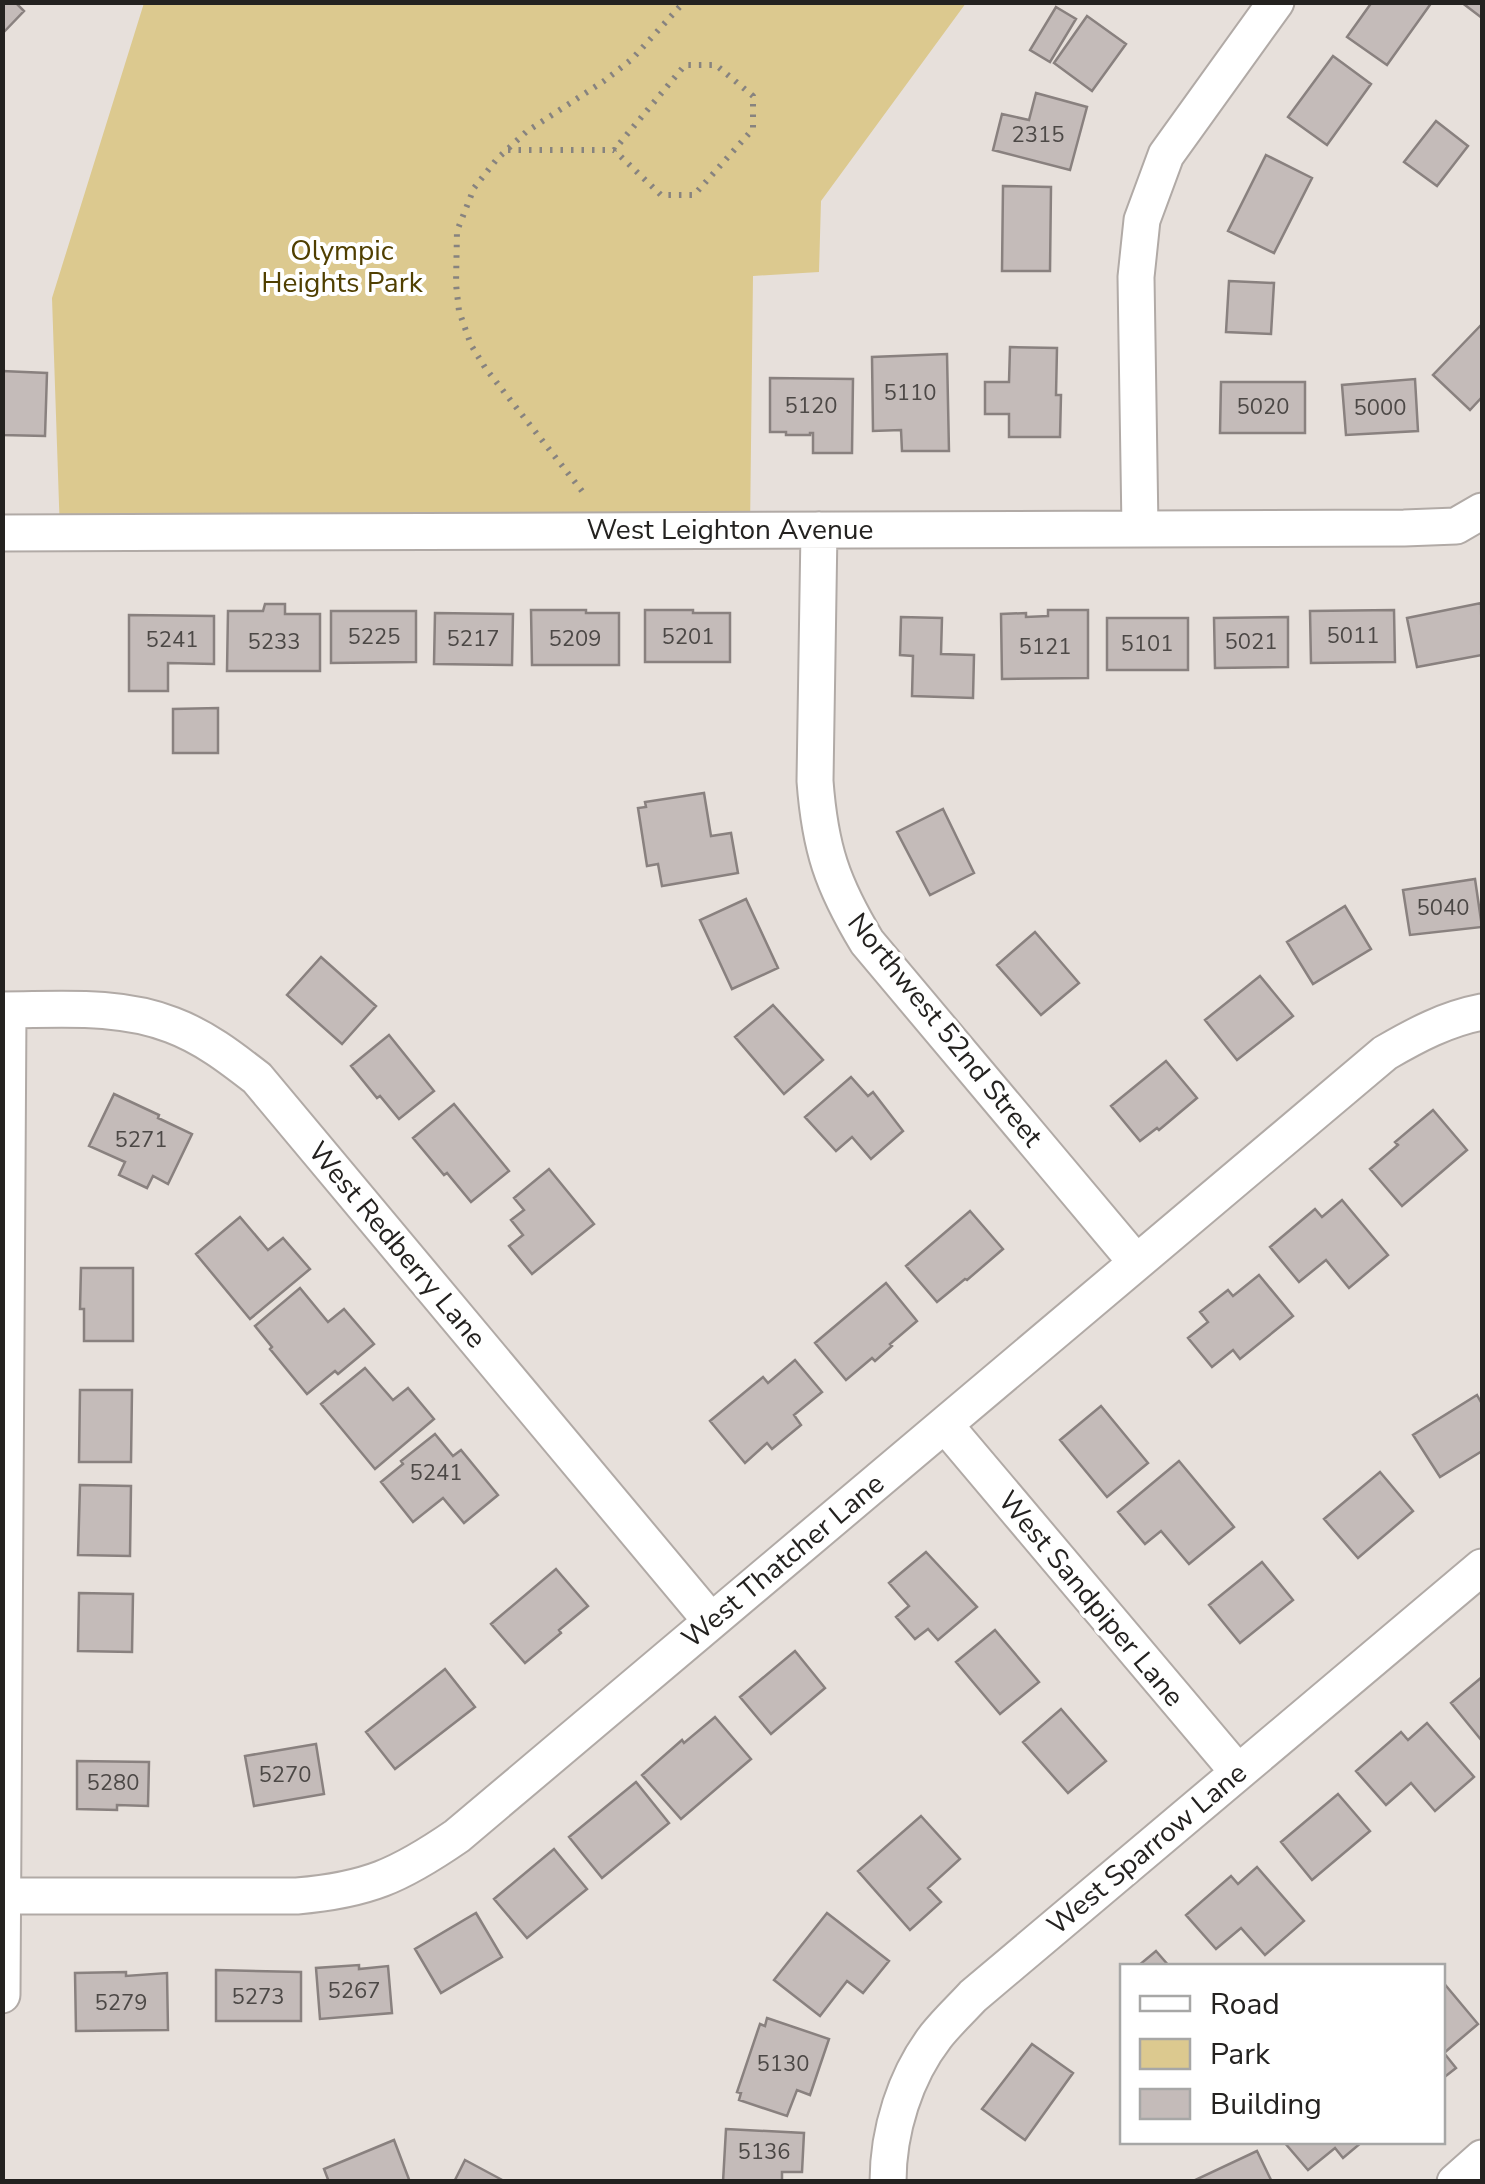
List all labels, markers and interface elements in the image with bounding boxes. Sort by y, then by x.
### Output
house number: 2315 [1012,120,1064,150]
park label: Olympic Heights Park [261,232,424,302]
house number: 5110 [884,378,936,408]
house number: 5120 [785,391,837,421]
house number: 5020 [1237,392,1289,422]
house number: 5000 [1354,393,1406,423]
street label: West Leighton Avenue [587,511,873,549]
house number: 5011 [1327,621,1379,651]
house number: 5225 [348,622,400,652]
house number: 5201 [662,622,714,652]
house number: 5217 [447,624,499,654]
house number: 5209 [549,624,601,654]
house number: 5241 [146,625,198,655]
house number: 5233 [248,627,300,657]
house number: 5021 [1225,627,1277,657]
house number: 5101 [1121,629,1173,659]
house number: 5121 [1019,632,1071,662]
house number: 5040 [1417,893,1469,923]
street label: Northwest 52nd Street [839,905,1051,1155]
house number: 5271 [115,1125,167,1155]
street label: West Redberry Lane [299,1134,495,1356]
house number: 5241 [410,1458,462,1488]
street label: West Thatcher Lane [674,1465,892,1657]
street label: West Sandpiper Lane [989,1483,1193,1715]
street label: West Sparrow Lane [1039,1754,1255,1944]
house number: 5270 [259,1760,311,1790]
house number: 5280 [87,1768,139,1798]
legend [1120,1964,1445,2144]
house number: 5267 [328,1976,380,2006]
house number: 5273 [232,1982,284,2012]
text: Road [1210,1984,1280,2025]
house number: 5279 [95,1988,147,2018]
text: Park [1210,2034,1271,2075]
house number: 5130 [757,2049,809,2079]
text: Building [1210,2084,1322,2125]
house number: 5136 [738,2137,790,2167]

